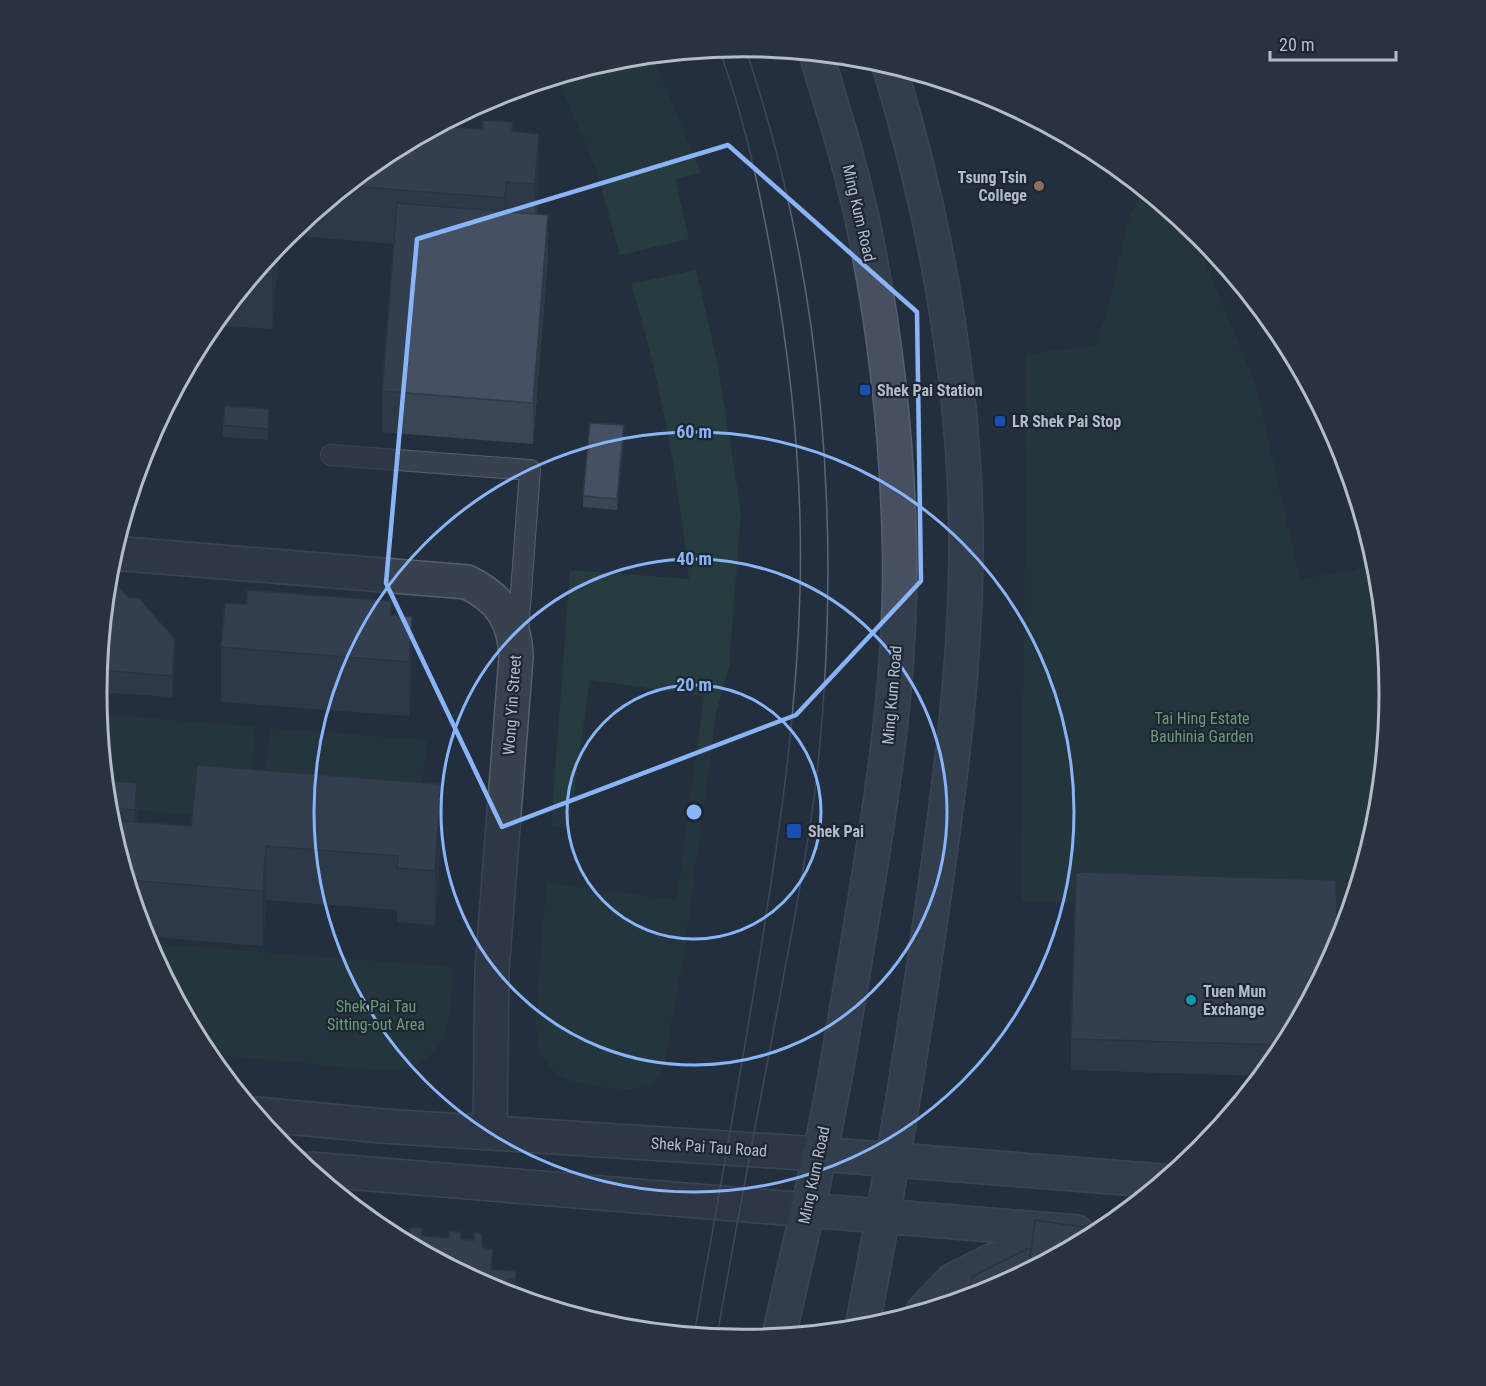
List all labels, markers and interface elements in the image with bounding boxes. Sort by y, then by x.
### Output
scale bar [1270,24,1396,62]
text: 20 m [1279,34,1314,55]
street label: Ming Kum Road [839,163,879,263]
place label: Tsung Tsin College [957,168,1027,205]
marker: Tsung Tsin College [1032,179,1046,193]
place label: Shek Pai Station [877,381,983,400]
marker: Shek Pai Station [858,383,872,397]
place label: LR Shek Pai Stop [1012,412,1121,431]
marker: LR Shek Pai Stop [993,414,1007,428]
text: 60 m [676,421,712,442]
text: 40 m [676,548,712,569]
street label: Ming Kum Road [878,645,906,745]
street label: Wong Yin Street [499,654,525,756]
text: 20 m [676,674,712,695]
park label: Tai Hing Estate Bauhinia Garden [1150,709,1254,746]
centre of rings [684,802,704,822]
marker: Shek Pai [785,822,803,840]
place label: Shek Pai [808,822,864,841]
place label: Tuen Mun Exchange [1203,982,1266,1019]
marker: Tuen Mun Exchange [1184,993,1198,1007]
park label: Shek Pai Tau Sitting-out Area [327,997,425,1034]
street label: Ming Kum Road [794,1125,834,1225]
street label: Shek Pai Tau Road [650,1133,768,1161]

